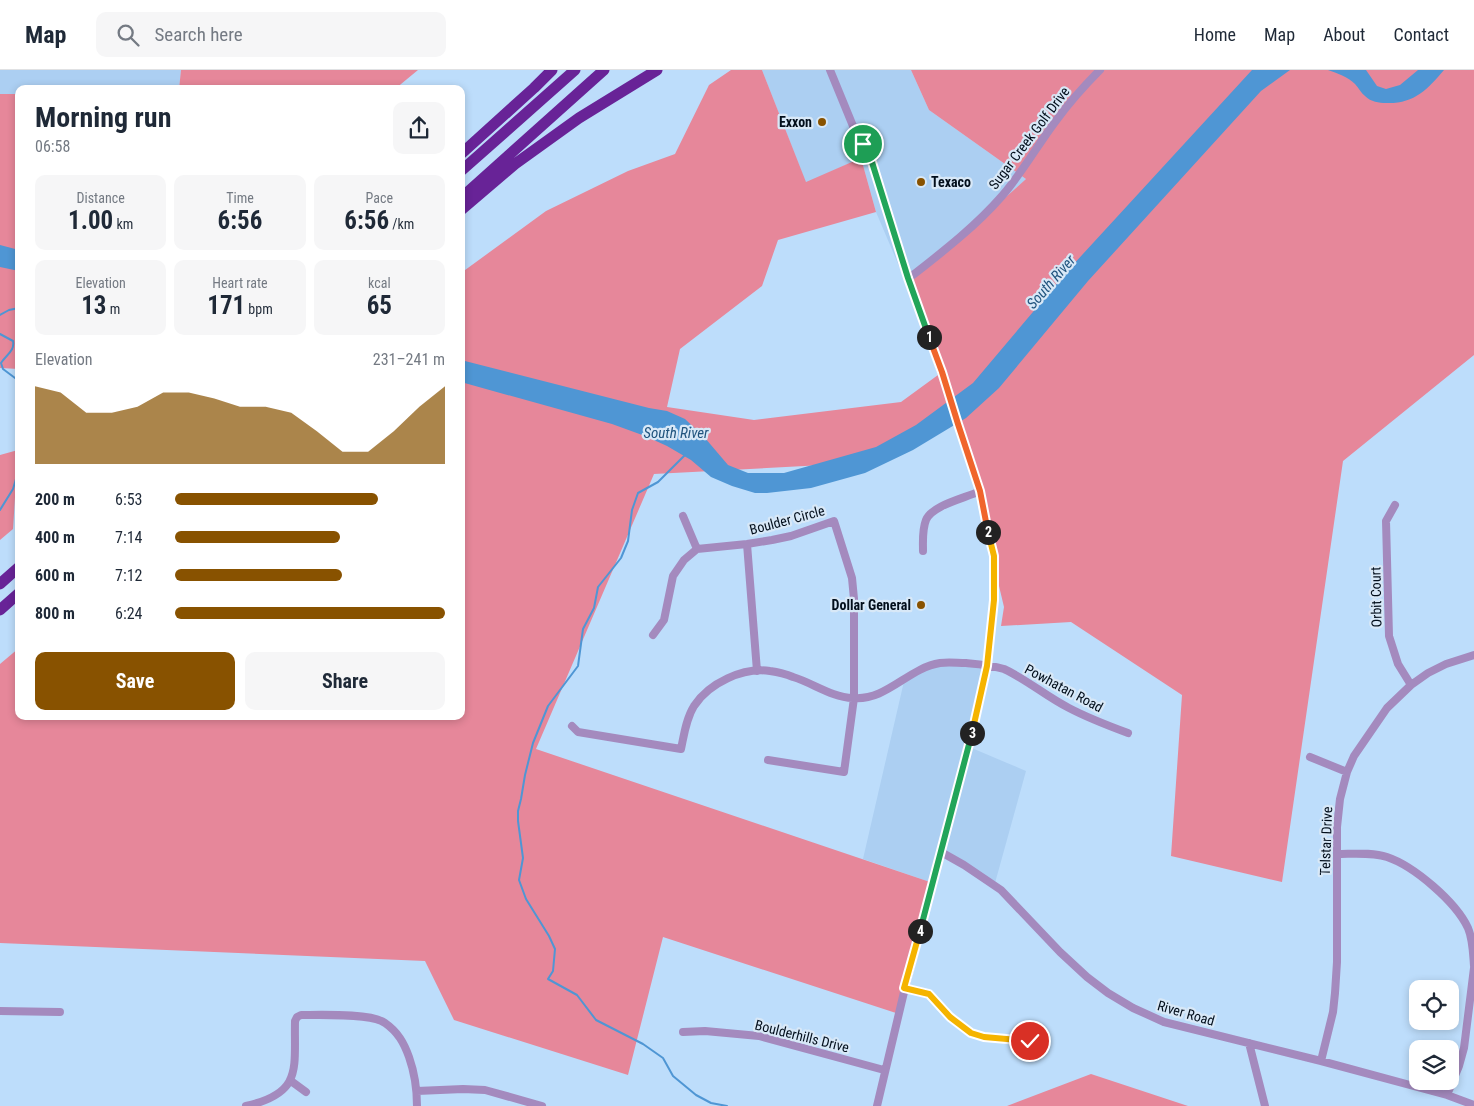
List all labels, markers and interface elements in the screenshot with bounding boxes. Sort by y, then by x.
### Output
search box [96,12,446,57]
text: Map [25,21,66,49]
icon: search [114,21,142,49]
text: Search here [154,23,243,46]
text: Home [1194,24,1236,45]
text: Map [1264,24,1295,45]
text: About [1323,24,1365,45]
text: Contact [1393,24,1449,45]
street label: Sugar Creek Golf Drive [985,83,1073,192]
text: Morning run [35,101,171,134]
button: share [393,102,445,154]
place label: Exxon [779,114,812,130]
marker: Exxon [816,116,828,128]
pin [842,123,884,165]
icon: arrive [849,130,877,158]
text: 06:58 [35,137,70,156]
place label: Texaco [931,174,971,190]
marker: Texaco [915,176,927,188]
text: Distance [77,190,125,206]
text: Time [226,190,254,206]
text: Pace [366,190,393,206]
text: 1.00 [68,206,113,235]
text: 6:56 [218,206,262,235]
text: 6:56 [344,206,389,235]
text: km [113,216,133,232]
text: /km [389,216,414,232]
water label: South River [1023,251,1080,312]
text: Elevation [75,275,126,291]
text: Heart rate [212,275,268,291]
text: kcal [368,275,391,291]
text: 13 [81,291,106,320]
text: 171 [207,291,245,320]
text: 65 [367,291,392,320]
text: m [106,301,120,317]
text: bpm [245,301,273,317]
pin: 1 [916,324,942,350]
text: 1 [926,329,933,345]
text: Elevation [35,350,93,369]
text: 231–241 m [373,350,445,369]
water label: South River [643,424,709,442]
text: 200 m [35,490,75,509]
text: 6:53 [115,490,142,509]
street label: Boulder Circle [748,502,827,538]
pin: 2 [976,520,1000,544]
text: 2 [985,524,992,540]
text: 400 m [35,528,75,547]
text: 7:14 [115,528,142,547]
text: 600 m [35,566,75,585]
text: 7:12 [115,566,142,585]
street label: Orbit Court [1367,567,1385,627]
place label: Dollar General [832,597,911,613]
marker: Dollar General [915,599,927,611]
text: 800 m [35,604,75,623]
text: 6:24 [115,604,142,623]
button: Save [35,652,235,710]
button: Share [245,652,445,710]
street label: Powhatan Road [1022,661,1106,715]
pin: 3 [960,720,984,746]
text: 3 [969,725,976,741]
street label: Telstar Drive [1317,806,1335,876]
pin: 4 [908,918,932,944]
text: 4 [917,923,924,939]
map controls [1409,980,1459,1090]
button: locate [1409,980,1459,1030]
street label: River Road [1156,997,1216,1029]
street label: Boulderhills Drive [753,1017,851,1056]
pin [1009,1020,1051,1062]
icon: check [1016,1027,1044,1055]
button: layers [1409,1040,1459,1090]

